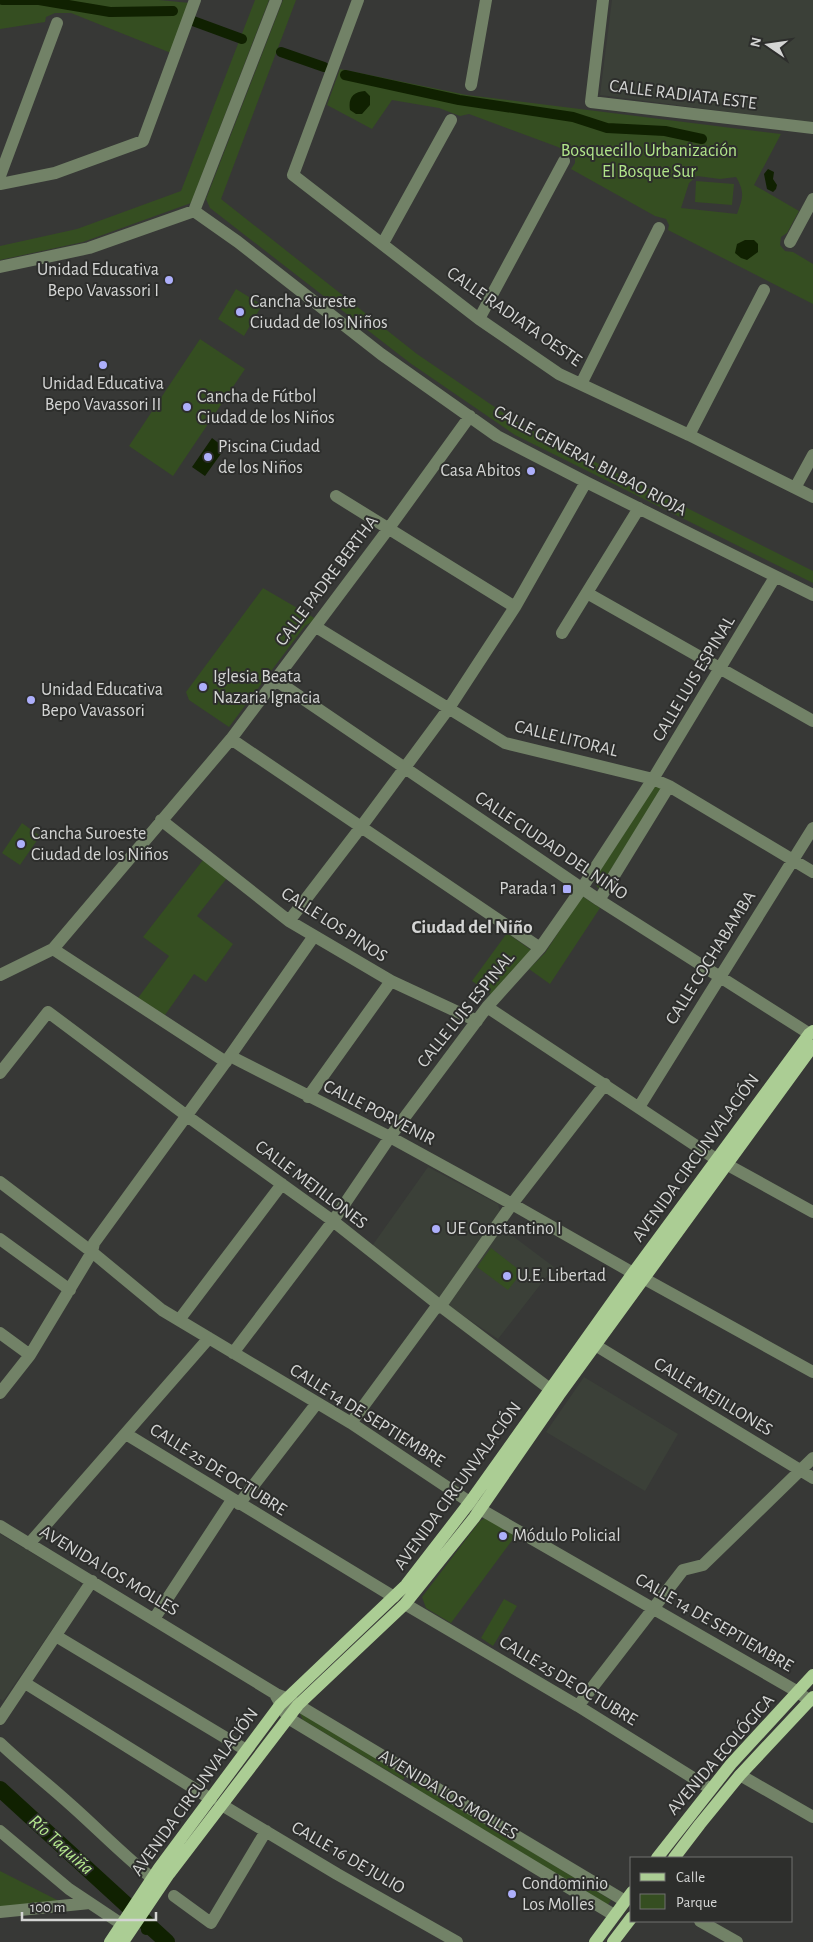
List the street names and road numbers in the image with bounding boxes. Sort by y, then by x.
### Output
street label: CALLE RADIATA ESTE [608,77,758,113]
street label: CALLE RADIATA OESTE [443,264,585,370]
street label: CALLE GENERAL BILBAO RIOJA [490,402,690,520]
street label: CALLE PADRE BERTHA [272,512,382,649]
street label: CALLE LUIS ESPINAL [649,613,739,745]
street label: CALLE LITORAL [512,717,620,761]
street label: CALLE CIUDAD DEL NIÑO [472,786,632,904]
street label: CALLE LOS PINOS [278,884,390,966]
street label: CALLE COCHABAMBA [663,888,760,1028]
street label: CALLE LUIS ESPINAL [414,948,518,1071]
street label: AVENIDA CIRCUNVALACIÓN [627,1069,763,1245]
street label: CALLE PORVENIR [320,1077,438,1149]
street label: CALLE MEJILLONES [252,1137,370,1233]
street label: CALLE MEJILLONES [651,1355,775,1439]
street label: CALLE 14 DE SEPTIEMBRE [286,1361,448,1471]
street label: AVENIDA CIRCUNVALACIÓN [389,1397,525,1573]
street label: CALLE 25 DE OCTUBRE [146,1421,290,1520]
street label: AVENIDA LOS MOLLES [37,1523,181,1619]
street label: CALLE 14 DE SEPTIEMBRE [632,1570,796,1676]
street label: CALLE 25 DE OCTUBRE [496,1633,640,1729]
street label: AVENIDA ECOLÓGICA [662,1689,778,1819]
street label: AVENIDA CIRCUNVALACIÓN [126,1703,262,1879]
street label: AVENIDA LOS MOLLES [376,1747,520,1843]
street label: CALLE 16 DE JULIO [288,1818,408,1898]

